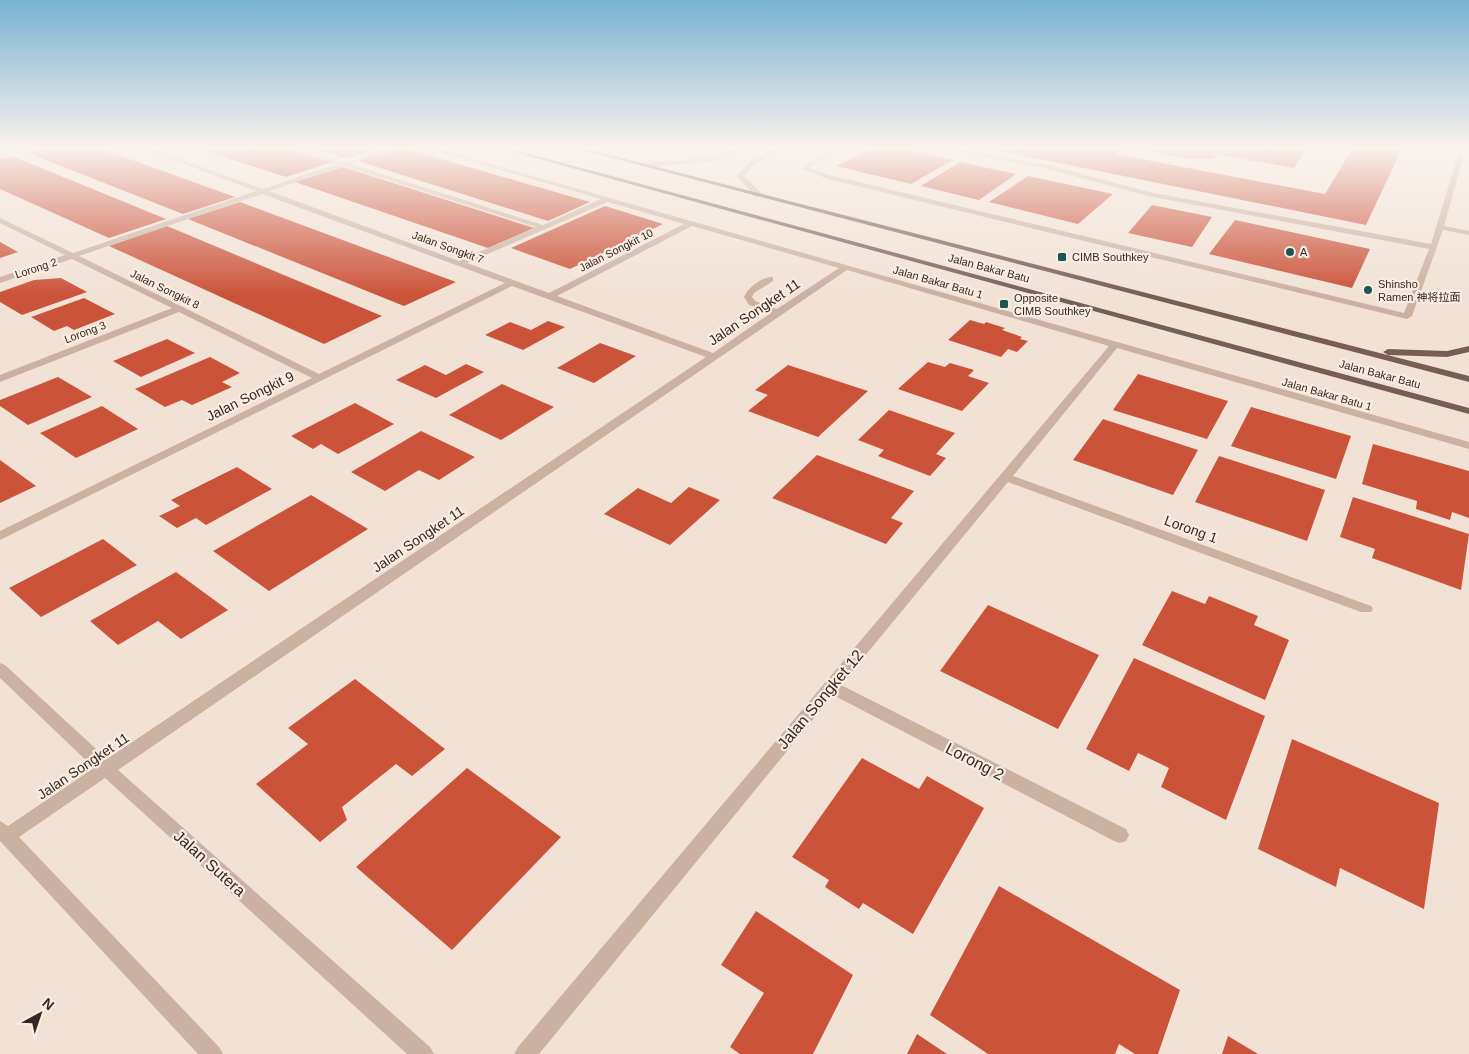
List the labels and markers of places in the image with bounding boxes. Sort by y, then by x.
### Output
marker: A [1284,246,1296,258]
place label: A [1300,246,1308,258]
marker: CIMB Southkey [1056,251,1068,263]
place label: CIMB Southkey [1072,251,1149,263]
place label: Shinsho Ramen 神将拉面 [1378,278,1461,303]
marker: Shinsho Ramen 神将拉面 [1362,284,1374,296]
place label: Opposite CIMB Southkey [1014,292,1091,317]
marker: Opposite CIMB Southkey [998,298,1010,310]

